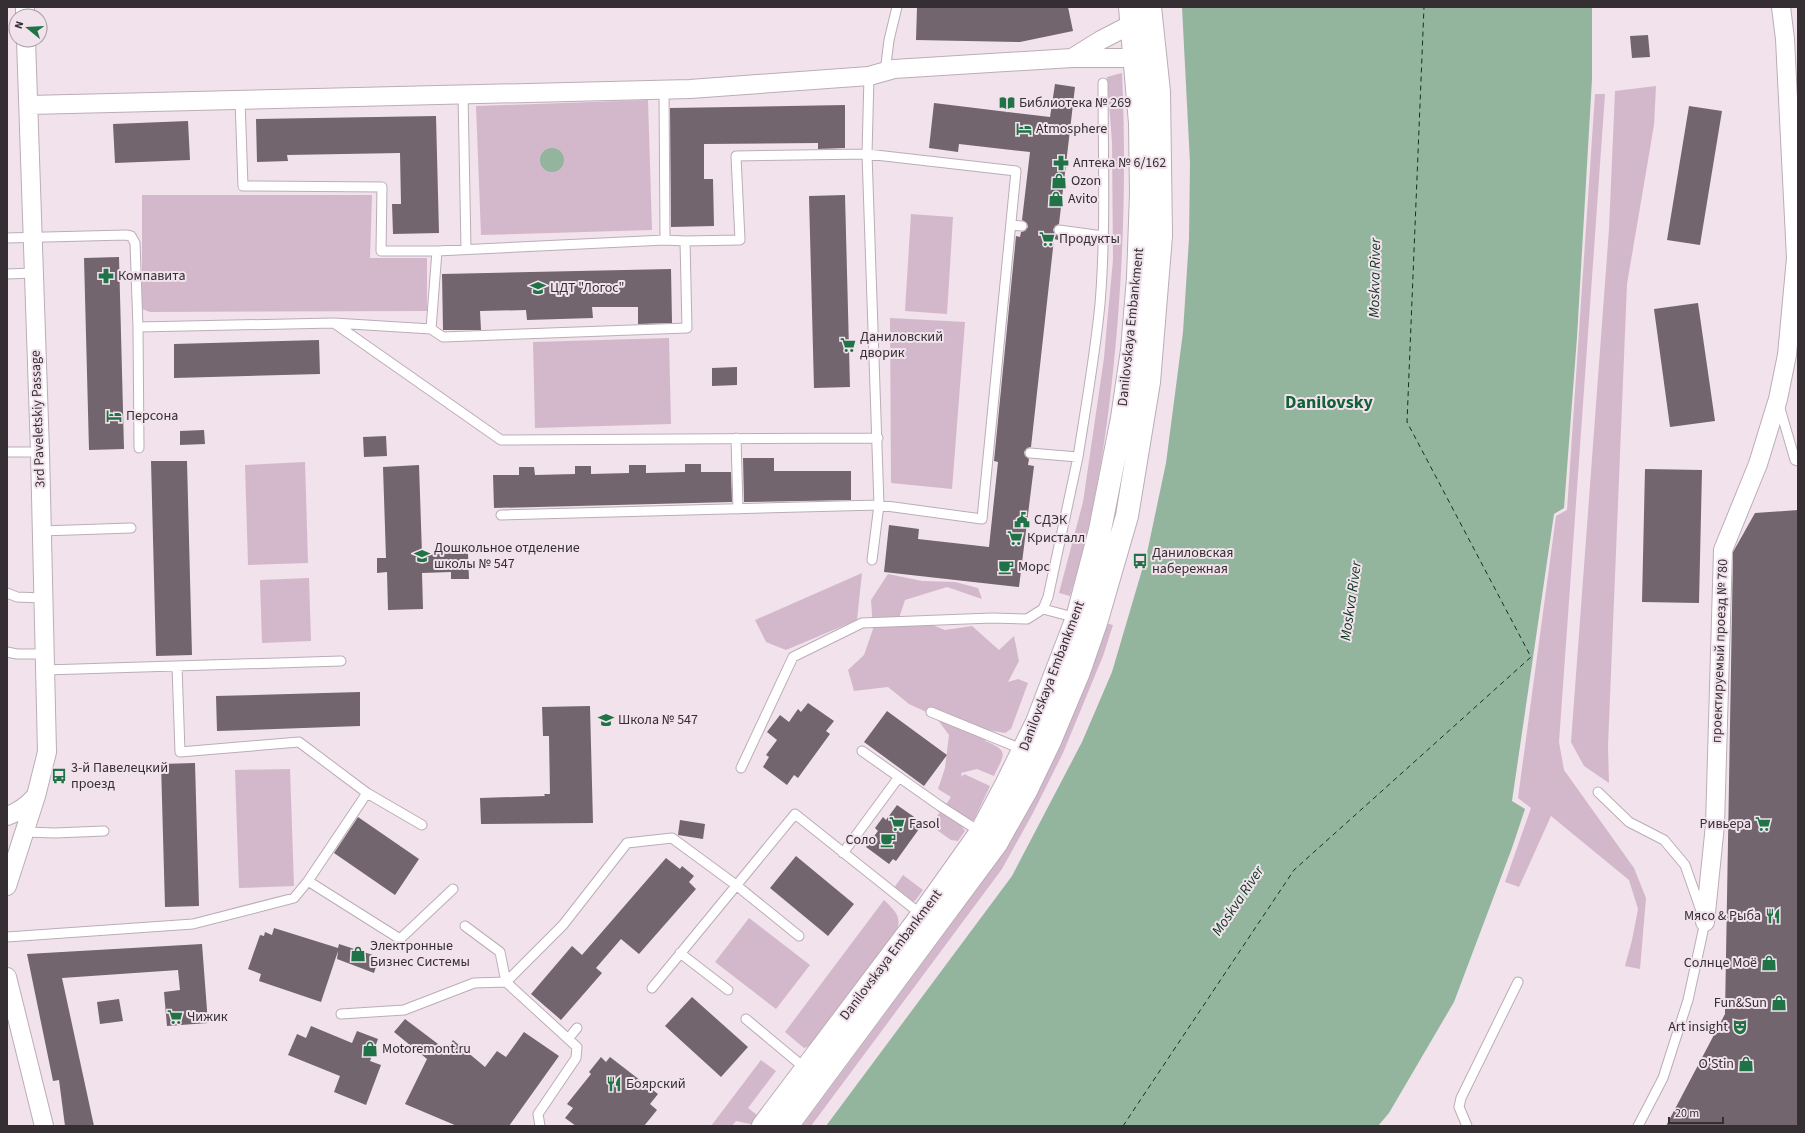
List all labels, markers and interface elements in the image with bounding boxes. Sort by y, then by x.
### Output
north arrow [8,8,48,48]
text: N [11,19,27,31]
place label: Библиотека № 269 [1019,93,1131,113]
library icon: Библиотека № 269 [998,94,1016,112]
place label: Atmosphere [1036,119,1107,139]
hotel icon: Atmosphere [1015,120,1033,138]
place label: Аптека № 6/162 [1073,153,1166,173]
pharmacy icon: Аптека № 6/162 [1052,154,1070,172]
place label: Ozon [1071,171,1101,191]
shop icon: Ozon [1050,172,1068,190]
place label: Avito [1068,189,1098,209]
shop icon: Avito [1047,190,1065,208]
place label: Продукты [1059,229,1120,249]
supermarket icon: Продукты [1038,230,1056,248]
water label: Moskva River [1364,237,1386,318]
street label: Danilovskaya Embankment [1113,246,1149,407]
place label: Компавита [118,266,185,286]
pharmacy icon: Компавита [97,267,115,285]
place label: ЦДТ "Логос" [550,278,625,298]
school or university icon: ЦДТ "Логос" [529,279,547,297]
place label: Даниловский дворик [860,327,943,363]
supermarket icon: Даниловский дворик [839,336,857,354]
street label: 3rd Paveletskiy Passage [26,350,50,488]
district label: Danilovsky [1285,390,1374,415]
place label: Персона [126,406,178,426]
hotel icon: Персона [105,407,123,425]
place label: СДЭК [1034,510,1068,530]
public building icon: СДЭК [1013,511,1031,529]
place label: Кристалл [1027,528,1085,548]
supermarket icon: Кристалл [1006,529,1024,547]
place label: Дошкольное отделение школы № 547 [434,538,580,574]
place label: Даниловская набережная [1152,543,1233,579]
school or university icon: Дошкольное отделение школы № 547 [413,547,431,565]
bus stop icon: Даниловская набережная [1131,552,1149,570]
place label: Морс [1018,557,1051,577]
cafe icon: Морс [997,558,1015,576]
water label: Moskva River [1335,559,1367,642]
street label: проектируемый проезд № 780 [1707,559,1733,743]
street label: Danilovskaya Embankment [1014,598,1090,754]
place label: Школа № 547 [618,710,698,730]
school or university icon: Школа № 547 [597,711,615,729]
place label: 3-й Павелецкий проезд [71,758,168,794]
bus stop icon: 3-й Павелецкий проезд [50,767,68,785]
place label: Fasol [909,814,940,834]
place label: Ривьера [1700,814,1751,834]
supermarket icon: Fasol [888,815,906,833]
supermarket icon: Ривьера [1754,815,1772,833]
place label: Соло [845,830,876,850]
cafe icon: Соло [879,831,897,849]
water label: Moskva River [1207,861,1270,940]
street label: Danilovskaya Embankment [835,885,947,1025]
place label: Мясо & Рыба [1684,906,1761,926]
restaurant icon: Мясо & Рыба [1764,907,1782,925]
place label: Электронные Бизнес Системы [370,936,470,972]
shop icon: Электронные Бизнес Системы [349,945,367,963]
place label: Солнце Моё [1684,953,1757,973]
shop icon: Солнце Моё [1760,954,1778,972]
place label: Fun&Sun [1714,993,1767,1013]
shop icon: Fun&Sun [1770,994,1788,1012]
place label: Чижик [187,1007,228,1027]
supermarket icon: Чижик [166,1008,184,1026]
place label: Art insight [1668,1017,1728,1037]
theatre icon: Art insight [1731,1018,1749,1036]
place label: Motoremont.ru [382,1039,471,1059]
shop icon: Motoremont.ru [361,1040,379,1058]
place label: O'Stin [1698,1054,1734,1074]
shop icon: O'Stin [1737,1055,1755,1073]
place label: Боярский [626,1074,686,1094]
restaurant icon: Боярский [605,1075,623,1093]
scale bar [1669,1099,1723,1125]
text: 20 m [1675,1105,1699,1122]

